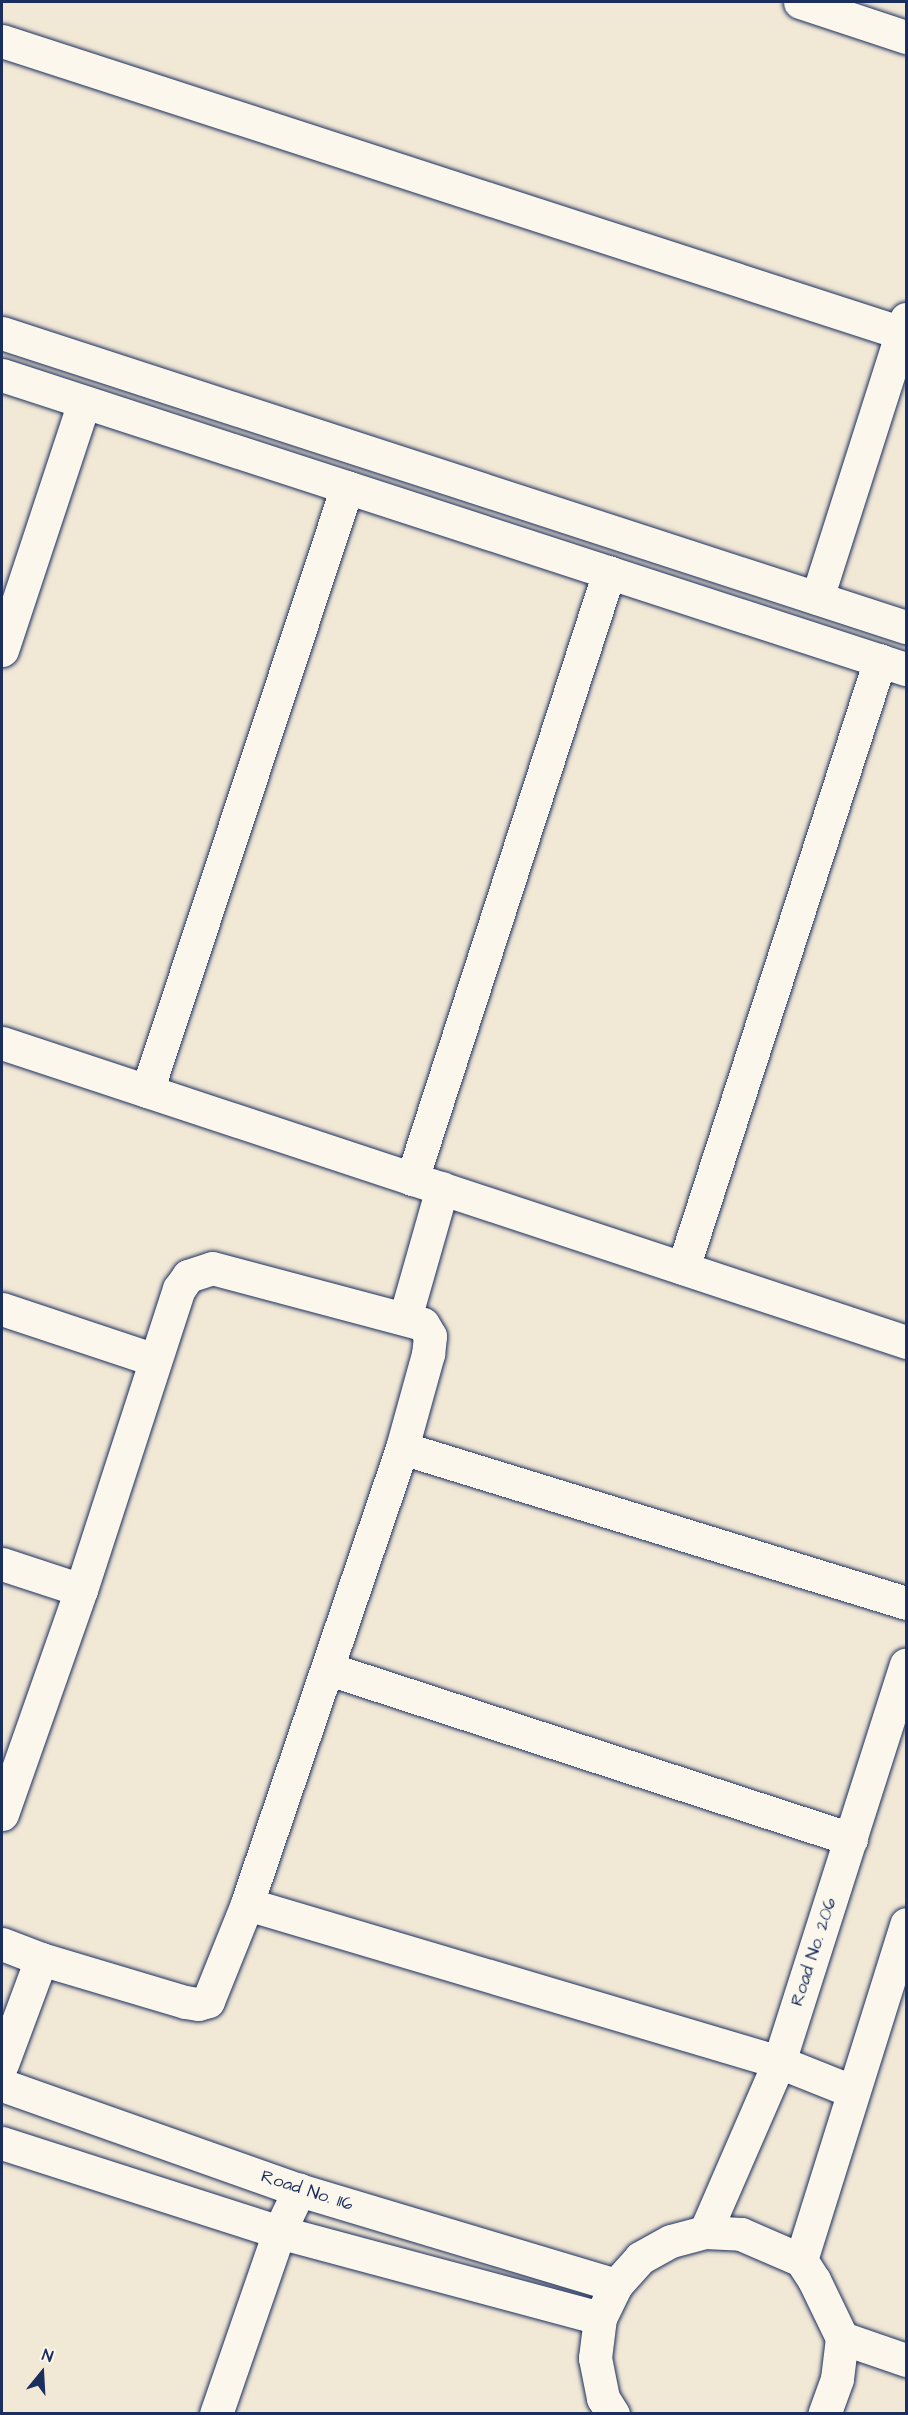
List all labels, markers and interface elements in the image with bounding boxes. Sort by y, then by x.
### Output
street label: Road No. 206 [786,1895,842,2009]
street label: Road No. 116 [258,2166,356,2216]
north arrow [12,2343,72,2403]
text: N [39,2344,56,2368]

